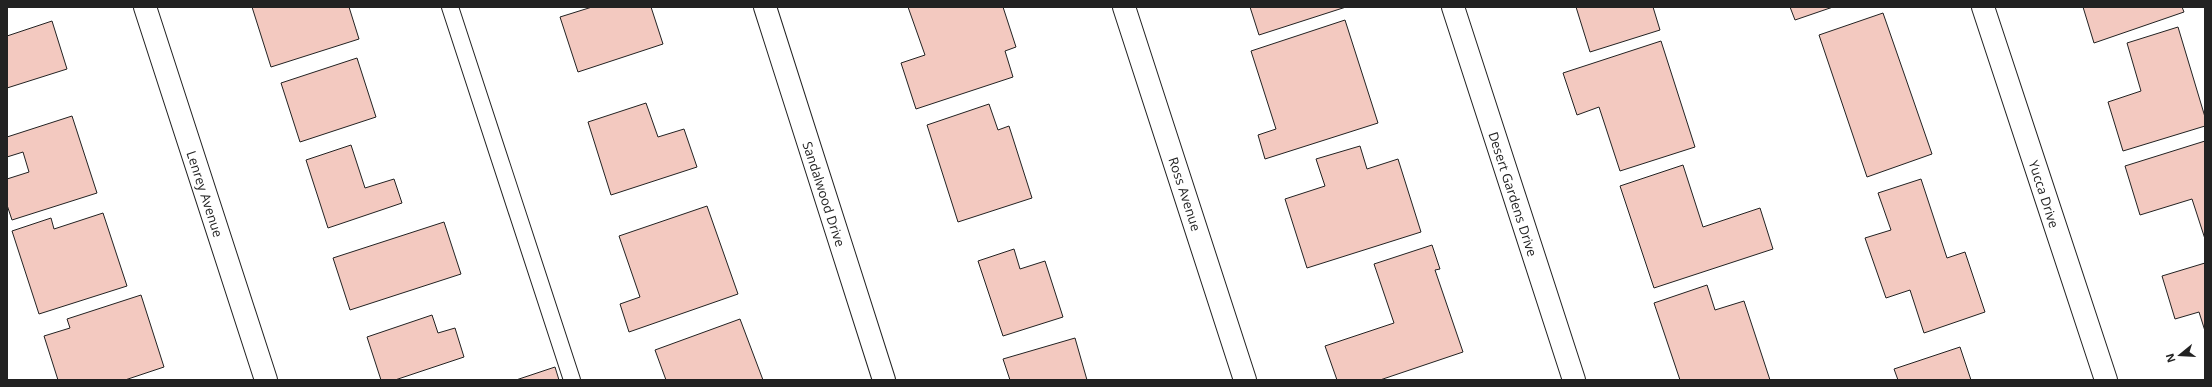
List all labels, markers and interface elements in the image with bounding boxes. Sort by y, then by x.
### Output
street label: Desert Gardens Drive [1484,129,1542,259]
street label: Sandalwood Drive [798,139,850,249]
street label: Lenrey Avenue [183,149,227,239]
street label: Ross Avenue [1165,155,1205,233]
street label: Yucca Drive [2025,158,2063,230]
north arrow [2160,335,2200,375]
text: N [2161,352,2179,365]

